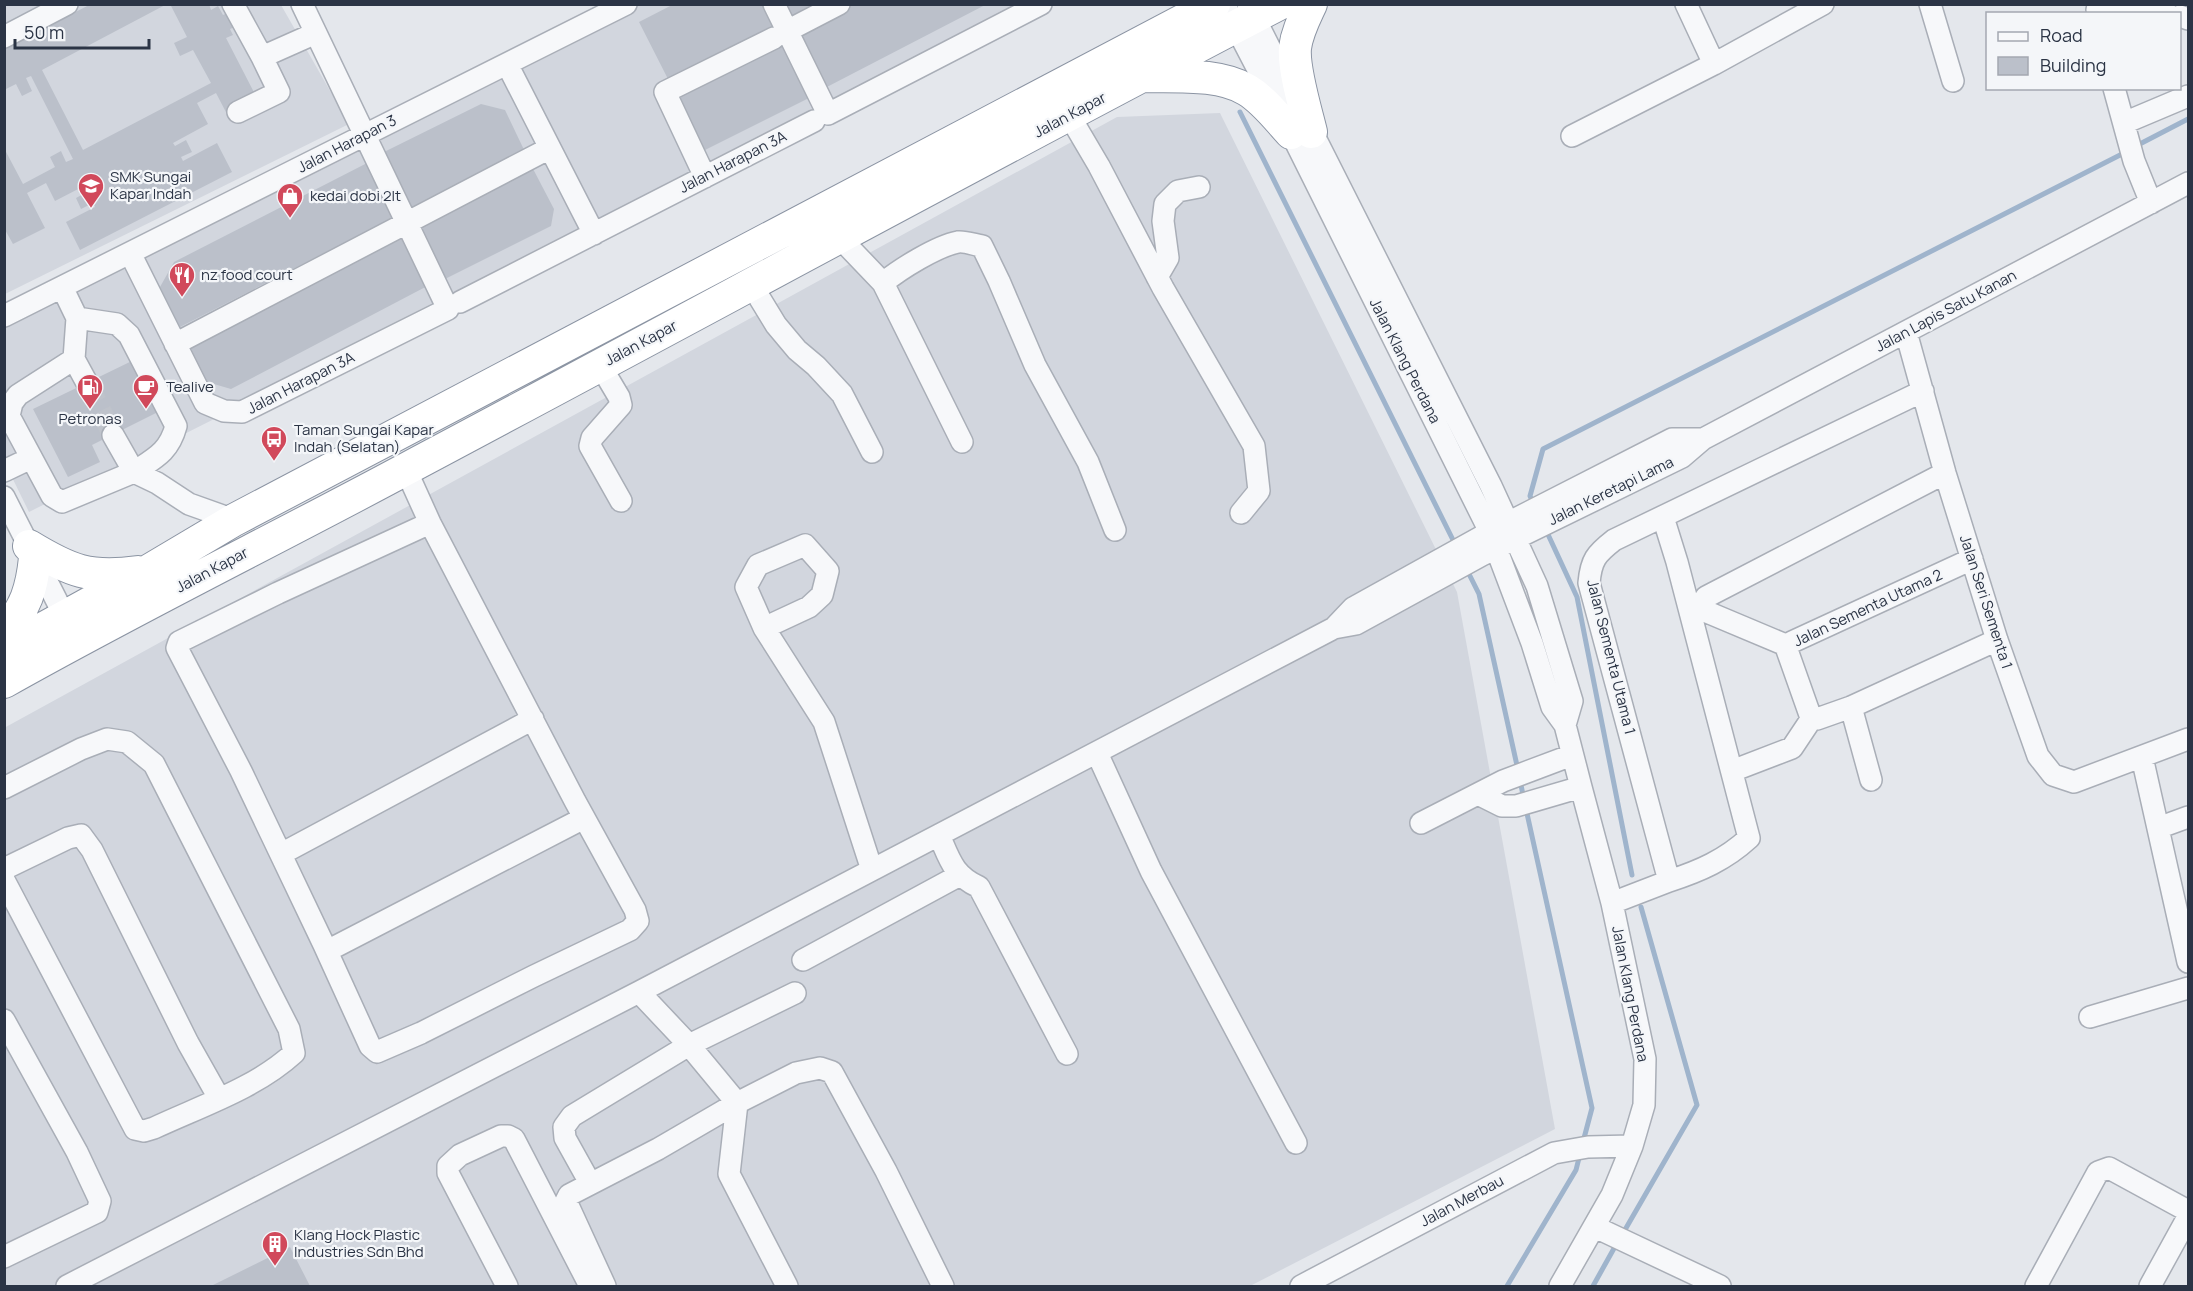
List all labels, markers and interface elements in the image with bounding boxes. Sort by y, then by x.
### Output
scale bar [15,12,148,50]
legend [1986,12,2181,90]
text: 50 m [24,20,64,44]
text: Road [2040,23,2083,47]
text: Building [2040,53,2106,77]
street label: Jalan Kapar [1030,86,1110,142]
street label: Jalan Harapan 3 [294,110,400,178]
street label: Jalan Harapan 3A [675,125,791,198]
place label: SMK Sungai Kapar Indah [110,166,191,204]
school or university icon: SMK Sungai Kapar Indah [76,171,106,209]
shop icon: kedai dobi 2lt [275,181,305,219]
place label: kedai dobi 2lt [310,185,401,206]
restaurant icon: nz food court [167,260,197,298]
place label: nz food court [201,264,293,285]
street label: Jalan Lapis Satu Kanan [1871,264,2020,357]
street label: Jalan Klang Perdana [1365,294,1446,427]
street label: Jalan Kapar [601,314,681,370]
street label: Jalan Harapan 3A [243,346,359,419]
fuel station icon: Petronas [75,372,105,410]
cafe icon: Tealive [131,372,161,410]
place label: Tealive [166,376,214,397]
place label: Petronas [58,408,122,429]
place label: Taman Sungai Kapar Indah (Selatan) [294,419,434,457]
bus stop icon: Taman Sungai Kapar Indah (Selatan) [259,424,289,462]
street label: Jalan Keretapi Lama [1545,451,1677,530]
street label: Jalan Seri Sementa 1 [1955,532,2018,672]
street label: Jalan Kapar [172,541,252,597]
street label: Jalan Sementa Utama 2 [1790,564,1946,651]
street label: Jalan Sementa Utama 1 [1582,577,1641,737]
street label: Jalan Klang Perdana [1607,924,1654,1064]
street label: Jalan Merbau [1416,1170,1507,1231]
place label: Klang Hock Plastic Industries Sdn Bhd [294,1224,424,1262]
building icon: Klang Hock Plastic Industries Sdn Bhd [260,1229,290,1267]

